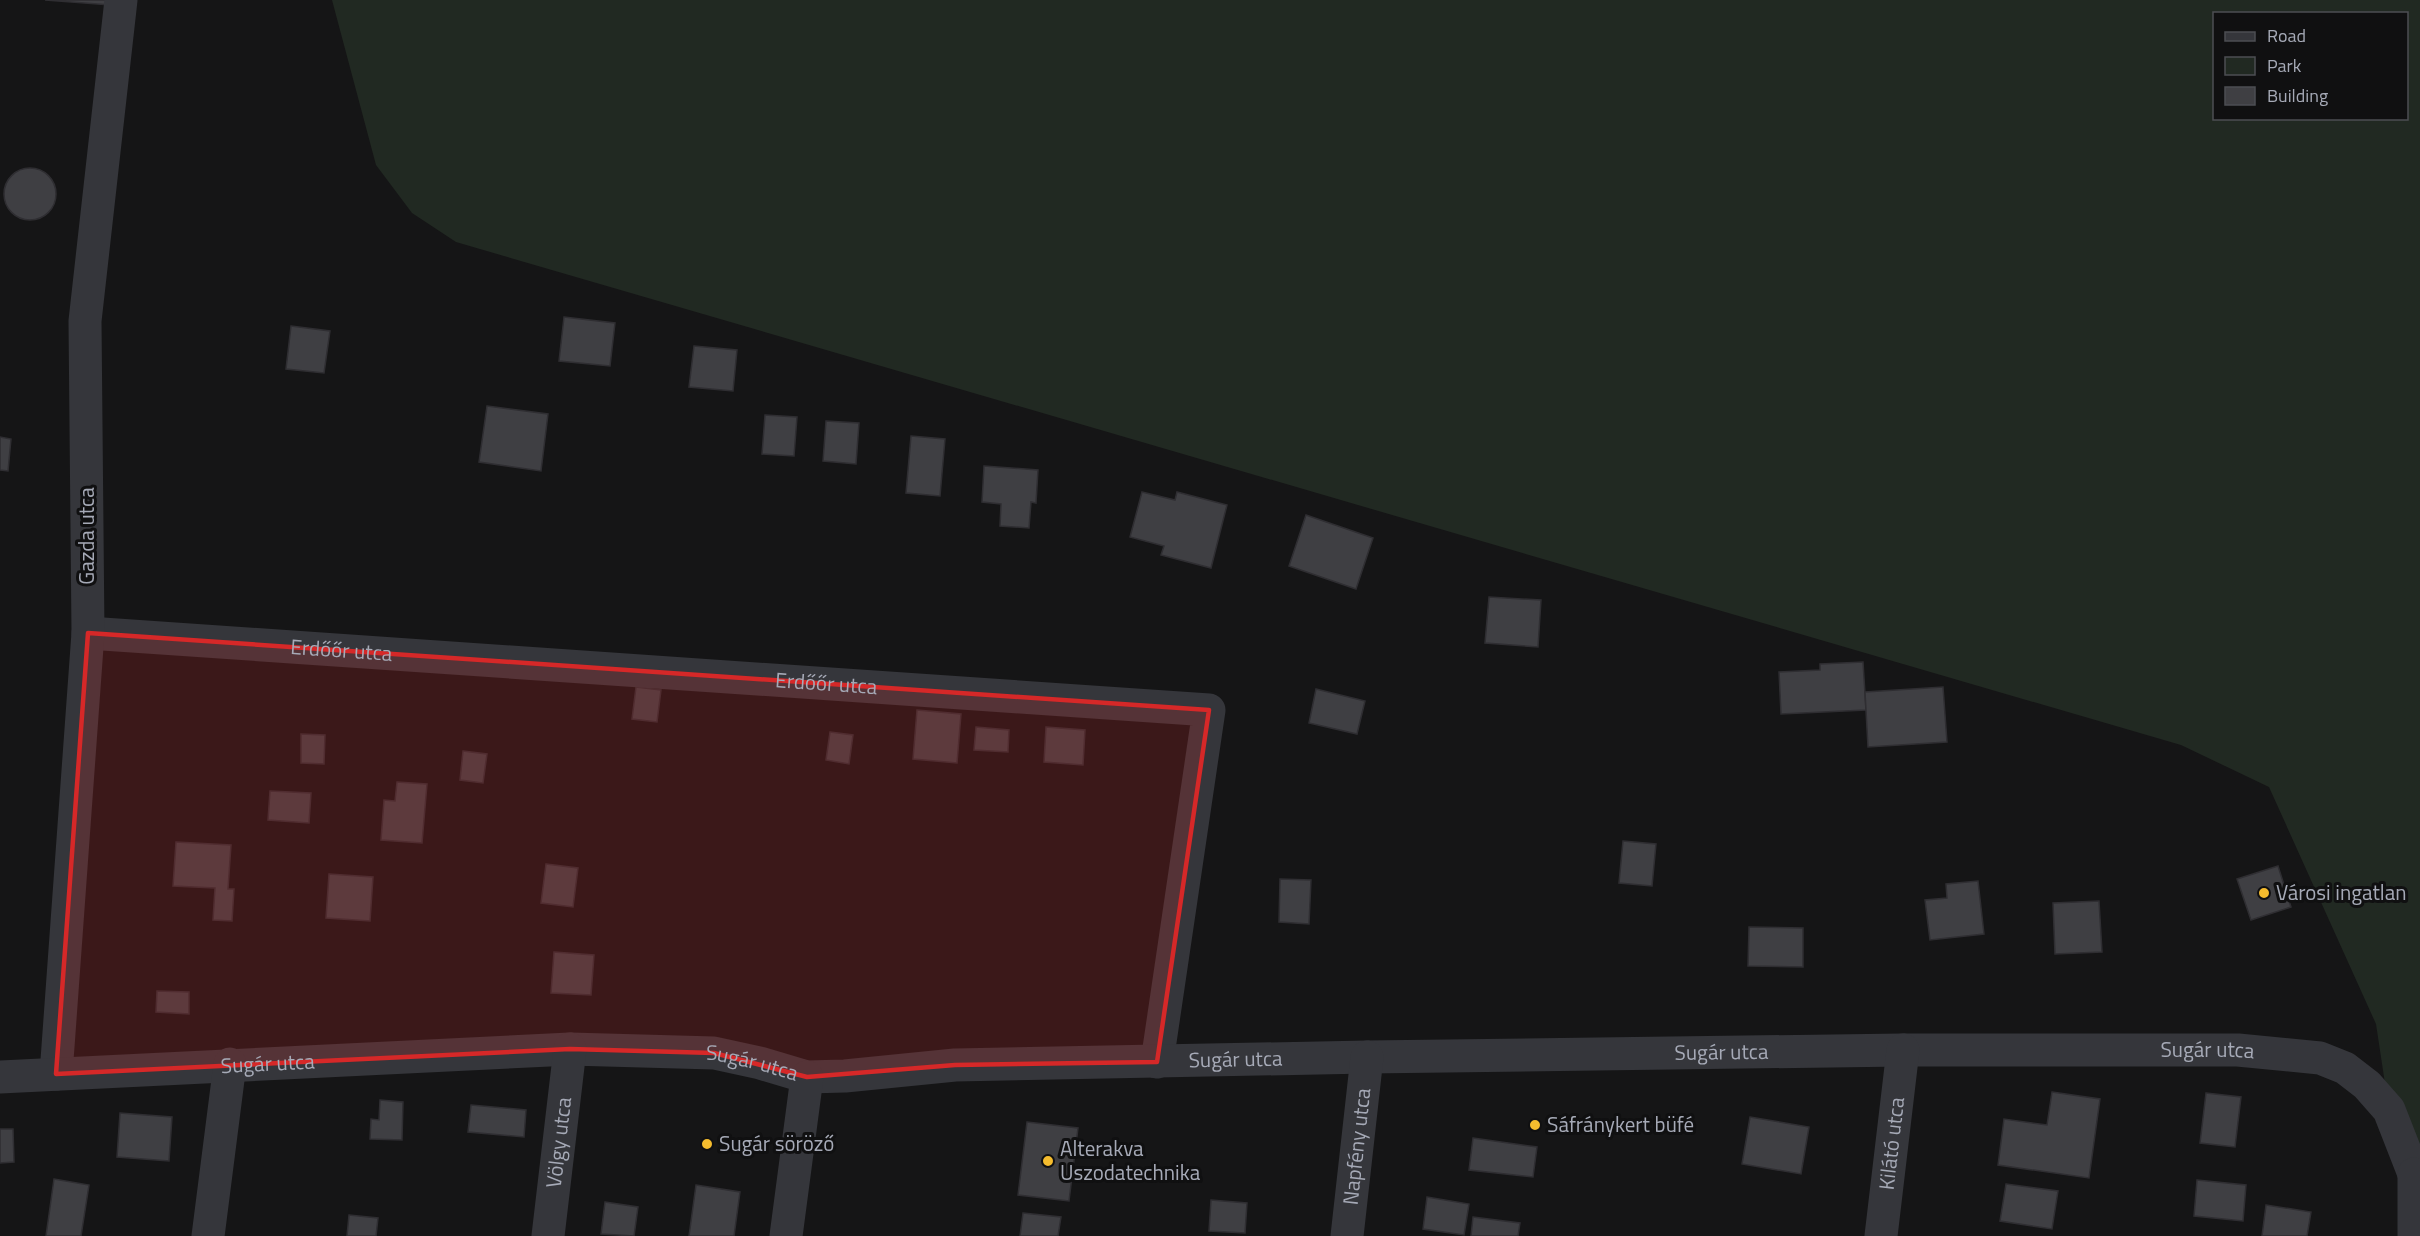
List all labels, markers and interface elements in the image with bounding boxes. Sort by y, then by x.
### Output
legend [2213,12,2408,120]
text: Road [2267,22,2306,49]
text: Park [2267,52,2302,79]
text: Building [2267,82,2328,109]
street label: Gazda utca [70,487,102,585]
street label: Erdőőr utca [289,630,394,669]
street label: Erdőőr utca [774,663,879,702]
place label: Városi ingatlan [2276,876,2407,908]
marker: Városi ingatlan [2257,886,2271,900]
street label: Sugár utca [2160,1033,2256,1067]
street label: Sugár utca [1674,1035,1769,1068]
street label: Sugár utca [706,1036,803,1089]
street label: Sugár utca [1188,1042,1283,1075]
street label: Sugár utca [220,1045,316,1081]
street label: Napfény utca [1334,1086,1378,1207]
street label: Völgy utca [537,1095,579,1190]
street label: Kilátó utca [1870,1095,1912,1192]
place label: Sáfránykert büfé [1547,1108,1694,1140]
marker: Sáfránykert büfé [1528,1118,1542,1132]
place label: Sugár söröző [719,1127,834,1159]
place label: Alterakva Uszodatechnika [1060,1132,1201,1188]
marker: Sugár söröző [700,1137,714,1151]
marker: Alterakva Uszodatechnika [1041,1154,1055,1168]

